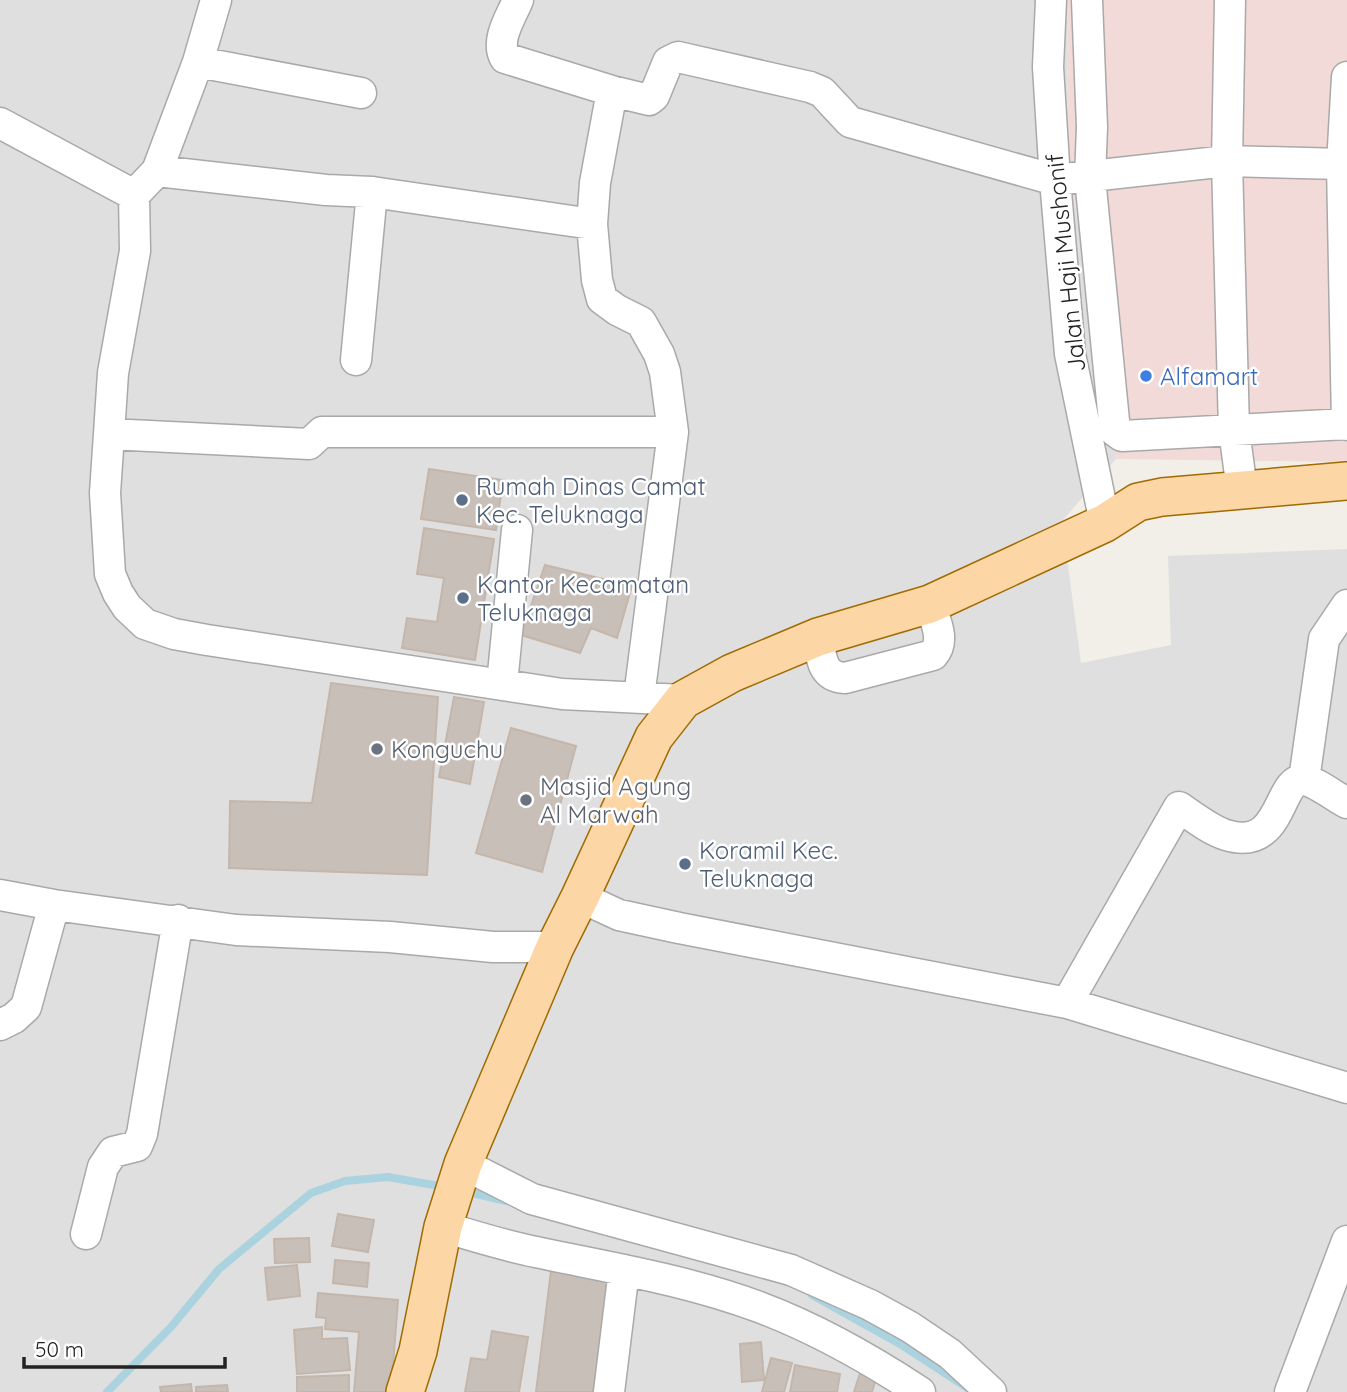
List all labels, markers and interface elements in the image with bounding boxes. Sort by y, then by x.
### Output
street label: Jalan Haji Mushonif [1039,152,1091,374]
place label: Alfamart [1160,361,1258,391]
marker: Alfamart [1138,368,1154,384]
place label: Rumah Dinas Camat Kec. Teluknaga [476,471,706,529]
marker: Rumah Dinas Camat Kec. Teluknaga [454,492,470,508]
place label: Kantor Kecamatan Teluknaga [477,569,689,627]
marker: Kantor Kecamatan Teluknaga [455,590,471,606]
place label: Konguchu [391,734,503,764]
marker: Konguchu [369,741,385,757]
place label: Masjid Agung Al Marwah [540,771,691,829]
marker: Masjid Agung Al Marwah [518,792,534,808]
place label: Koramil Kec. Teluknaga [699,835,838,893]
marker: Koramil Kec. Teluknaga [677,856,693,872]
scale bar [24,1326,226,1370]
text: 50 m [35,1336,84,1362]

